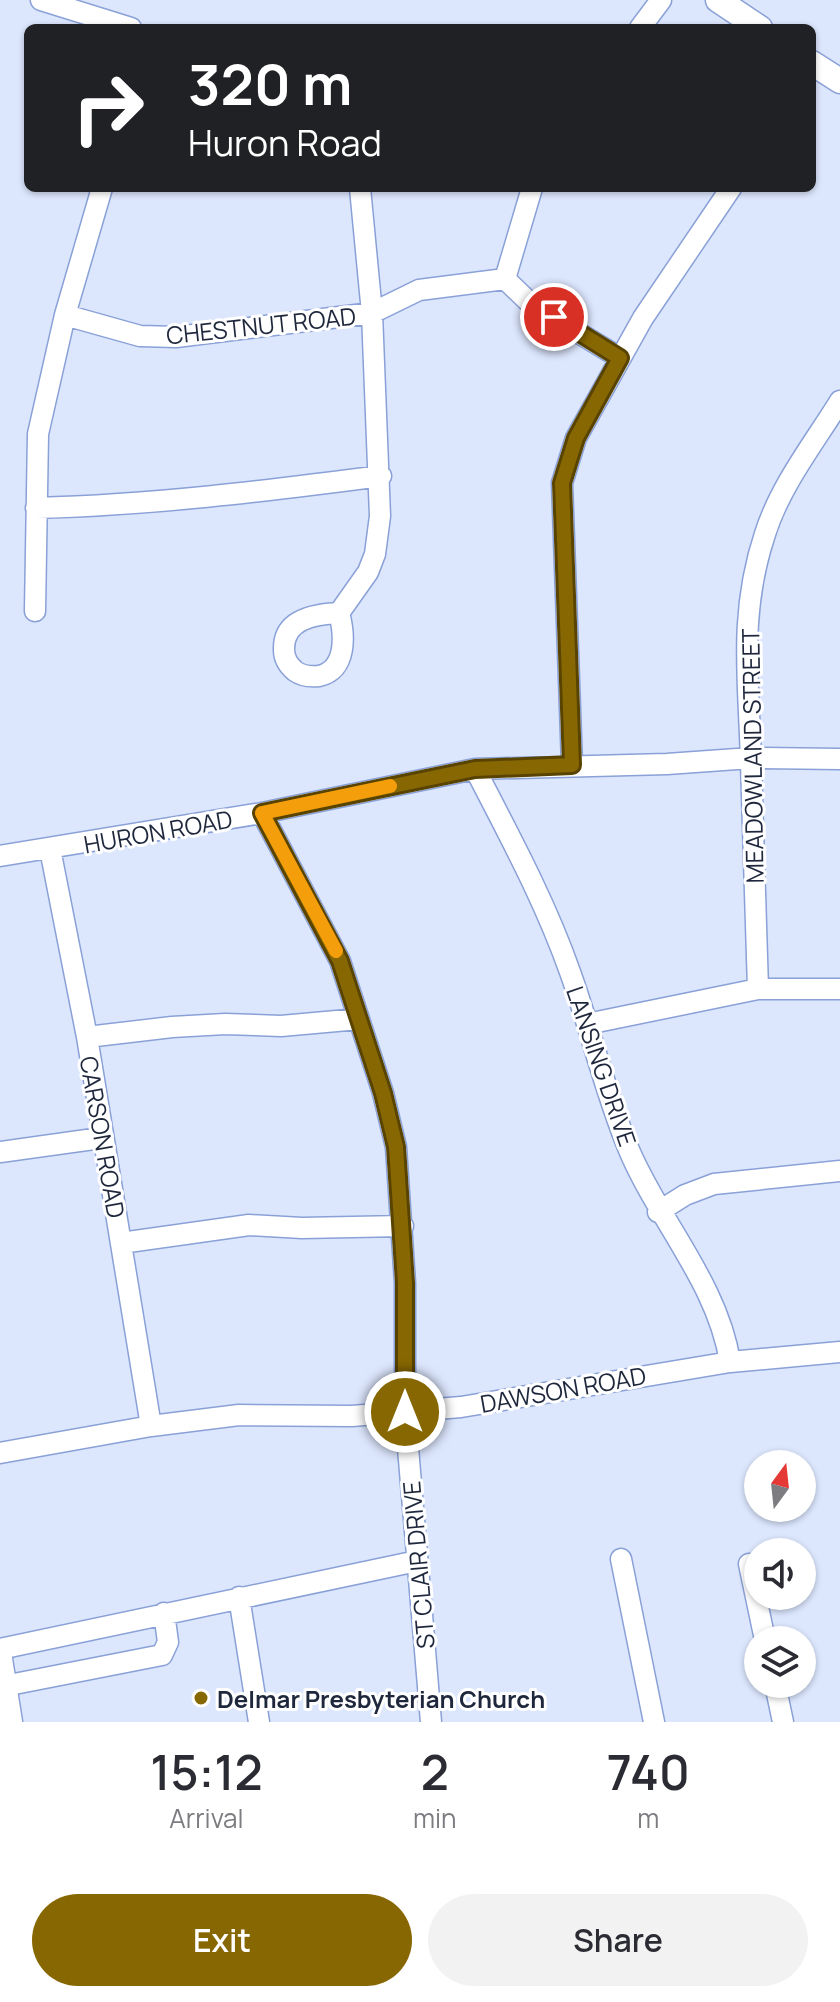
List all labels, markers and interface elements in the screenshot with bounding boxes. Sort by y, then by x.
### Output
text: 320 m [188,45,352,122]
icon: right [56,56,160,160]
text: Huron Road [188,118,382,167]
pin [520,283,588,351]
icon: arrive [532,295,576,339]
street label: CHESTNUT ROAD [164,299,358,351]
street label: MEADOWLAND STREET [733,628,771,884]
street label: HURON ROAD [81,802,235,860]
street label: LANSING DRIVE [559,981,645,1151]
street label: CARSON ROAD [73,1053,133,1221]
street label: DAWSON ROAD [477,1358,649,1420]
position arrow [363,1370,447,1454]
north arrow [744,1450,816,1522]
map controls [744,1450,816,1698]
street label: ST CLAIR DRIVE [394,1480,442,1650]
button: sound [744,1538,816,1610]
button: layers [744,1626,816,1698]
place label: Delmar Presbyterian Church [217,1682,545,1715]
marker: Delmar Presbyterian Church [192,1689,210,1707]
text: 15:12 [150,1739,263,1804]
text: 2 [421,1739,449,1804]
text: 740 [607,1739,690,1804]
text: Arrival [169,1800,244,1836]
text: min [413,1800,457,1836]
text: m [637,1800,659,1836]
button: Exit [32,1894,412,1986]
button: Share [428,1894,808,1986]

